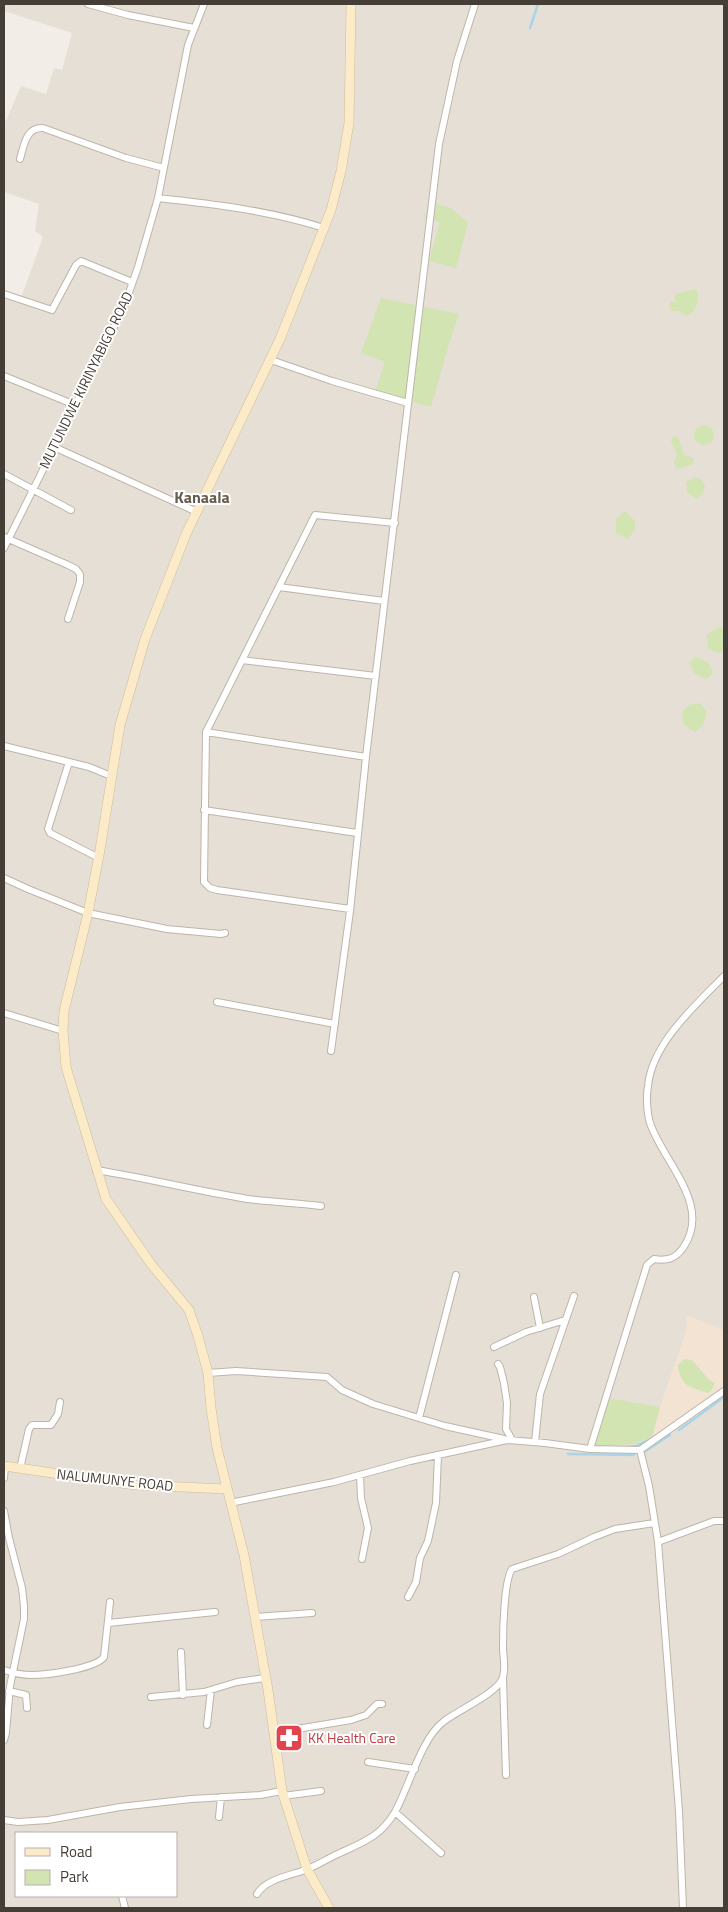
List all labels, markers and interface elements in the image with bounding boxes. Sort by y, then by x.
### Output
street label: MUTUNDWE KIRINYABIGO ROAD [33,288,138,472]
district label: Kanaala [174,485,230,509]
street label: NALUMUNYE ROAD [56,1463,174,1496]
pharmacy icon: KK Health Care [274,1723,304,1753]
place label: KK Health Care [308,1727,396,1748]
legend [15,1832,178,1897]
text: Road [60,1840,92,1863]
text: Park [60,1865,89,1888]

